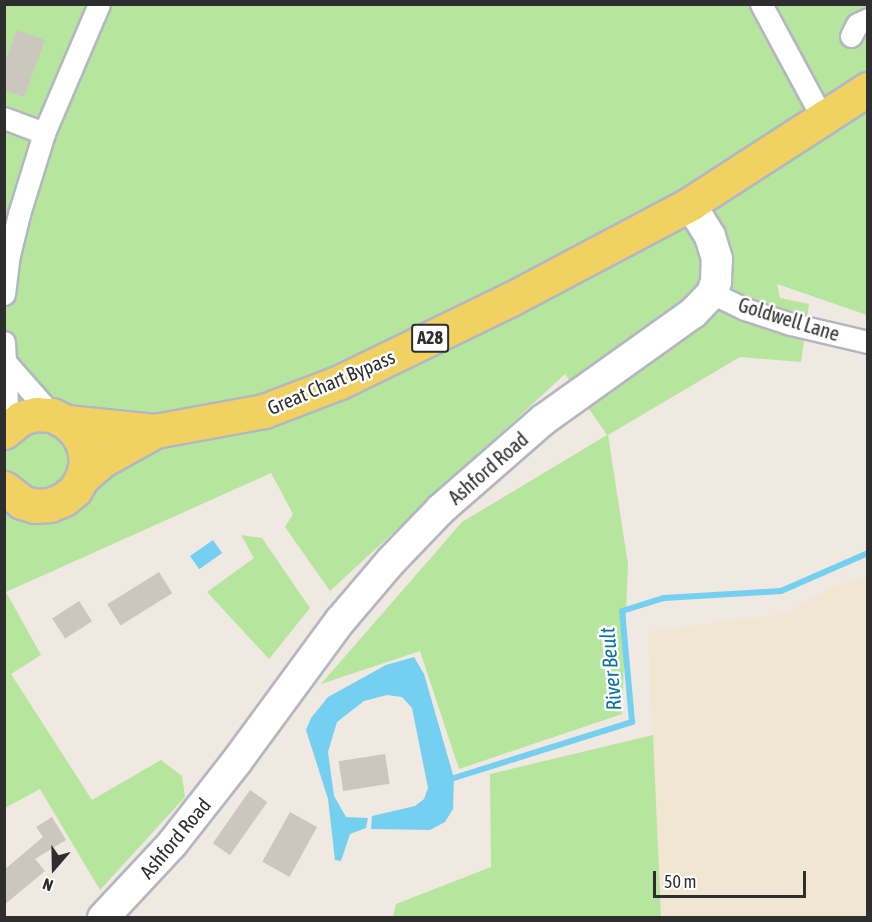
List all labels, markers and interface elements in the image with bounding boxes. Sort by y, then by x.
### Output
street label: Goldwell Lane [735,292,843,346]
road number: A28 [410,323,450,353]
street label: Great Chart Bypass [264,344,398,420]
street label: Ashford Road [443,427,533,509]
water label: River Beult [594,626,626,712]
street label: Ashford Road [134,793,216,883]
north arrow [24,838,84,898]
scale bar [656,859,809,897]
text: 50 m [664,871,696,892]
text: N [40,875,55,895]

